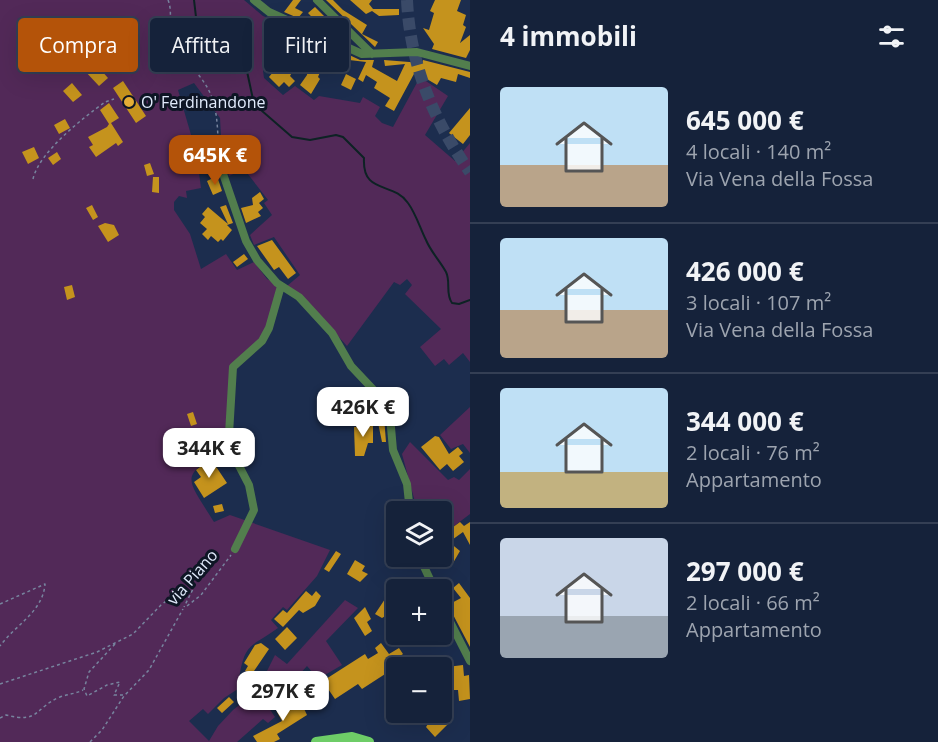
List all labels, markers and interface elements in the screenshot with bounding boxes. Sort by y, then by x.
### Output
chip: Compra [18,18,138,72]
chip: Affitta [150,18,252,72]
chip: Filtri [264,18,349,72]
text: 4 immobili [500,18,637,54]
icon: filters [875,20,908,53]
place label: O' Ferdinandone [141,91,265,113]
marker: O' Ferdinandone [122,95,136,109]
text: 645 000 € [686,102,804,138]
icon: home [548,111,620,183]
pin: 645K € [166,135,264,186]
text: 4 locali · 140 m² [686,138,831,165]
text: 645K € [183,141,247,168]
text: Via Vena della Fossa [686,165,873,192]
text: 426 000 € [686,253,804,289]
icon: home [548,262,620,334]
text: 3 locali · 107 m² [686,289,831,316]
text: Via Vena della Fossa [686,316,873,343]
pin: 426K € [314,387,412,438]
text: 426K € [331,393,395,420]
text: 344 000 € [686,403,804,439]
icon: home [548,412,620,484]
pin: 344K € [160,428,258,479]
text: 344K € [177,434,241,461]
text: 2 locali · 76 m² [686,439,820,466]
text: Appartamento [686,466,822,493]
map controls [386,501,452,723]
button: layers [386,501,452,567]
street label: via Piano [162,544,222,610]
text: 297 000 € [686,553,804,589]
icon: home [548,562,620,634]
button: + [386,579,452,645]
text: 2 locali · 66 m² [686,589,820,616]
text: Appartamento [686,616,822,643]
button: − [386,657,452,723]
pin: 297K € [234,671,332,722]
text: 297K € [251,677,315,704]

